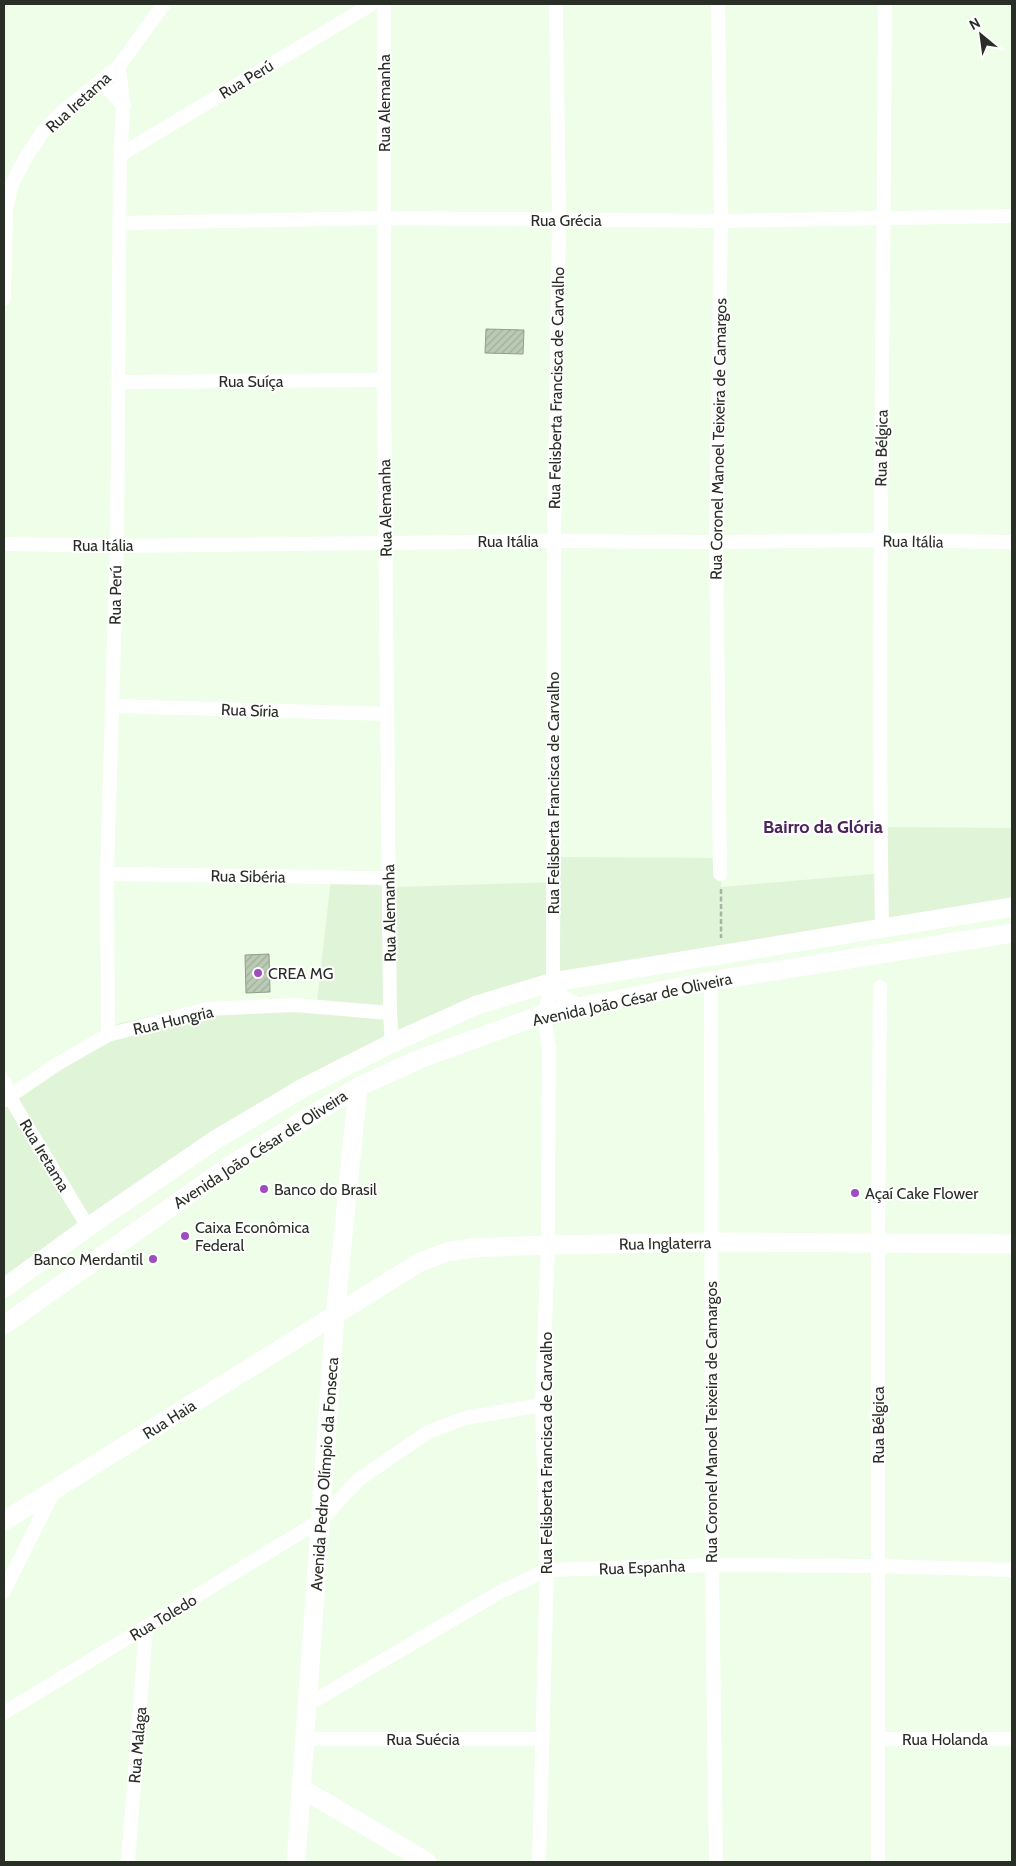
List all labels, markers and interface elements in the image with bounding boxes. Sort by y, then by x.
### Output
north arrow [956,10,1006,60]
text: N [966,13,983,34]
street label: Rua Alemanha [375,54,394,152]
street label: Rua Perú [216,56,277,103]
street label: Rua Iretama [42,68,115,136]
street label: Rua Grécia [530,211,602,230]
street label: Rua Felisberta Francisca de Carvalho [545,266,568,509]
street label: Rua Coronel Manoel Teixeira de Camargos [707,298,730,580]
street label: Rua Suíça [218,372,284,391]
street label: Rua Bélgica [871,409,892,487]
street label: Rua Alemanha [375,459,396,557]
street label: Rua Itália [882,531,944,552]
street label: Rua Itália [478,532,539,551]
street label: Rua Itália [73,536,134,555]
street label: Rua Perú [105,565,126,625]
street label: Rua Felisberta Francisca de Carvalho [544,672,563,914]
street label: Rua Síria [221,700,280,721]
district label: Bairro da Glória [763,816,883,838]
street label: Rua Alemanha [379,864,400,962]
street label: Rua Sibéria [210,866,286,887]
place label: CREA MG [268,964,334,983]
marker: CREA MG [252,967,264,979]
street label: Avenida João César de Oliveira [531,969,734,1030]
street label: Rua Hungria [131,1002,215,1039]
street label: Avenida João César de Oliveira [170,1086,351,1213]
street label: Rua Iretama [16,1116,74,1195]
place label: Banco do Brasil [274,1180,377,1199]
marker: Banco do Brasil [258,1183,270,1195]
place label: Açaí Cake Flower [865,1184,979,1203]
marker: Açaí Cake Flower [849,1187,861,1199]
place label: Caixa Econômica Federal [195,1218,310,1255]
marker: Caixa Econômica Federal [179,1230,191,1242]
street label: Rua Inglaterra [619,1233,712,1254]
place label: Banco Merdantil [33,1250,143,1269]
marker: Banco Merdantil [147,1253,159,1265]
street label: Rua Coronel Manoel Teixeira de Camargos [702,1281,721,1563]
street label: Rua Felisberta Francisca de Carvalho [537,1332,556,1574]
street label: Avenida Pedro Olímpio da Fonseca [307,1356,342,1592]
street label: Rua Bélgica [869,1386,888,1464]
street label: Rua Haia [139,1396,200,1443]
street label: Rua Espanha [599,1556,686,1579]
street label: Rua Toledo [126,1590,200,1645]
street label: Rua Malaga [125,1706,150,1784]
street label: Rua Suécia [386,1730,460,1749]
street label: Rua Holanda [902,1730,988,1749]

